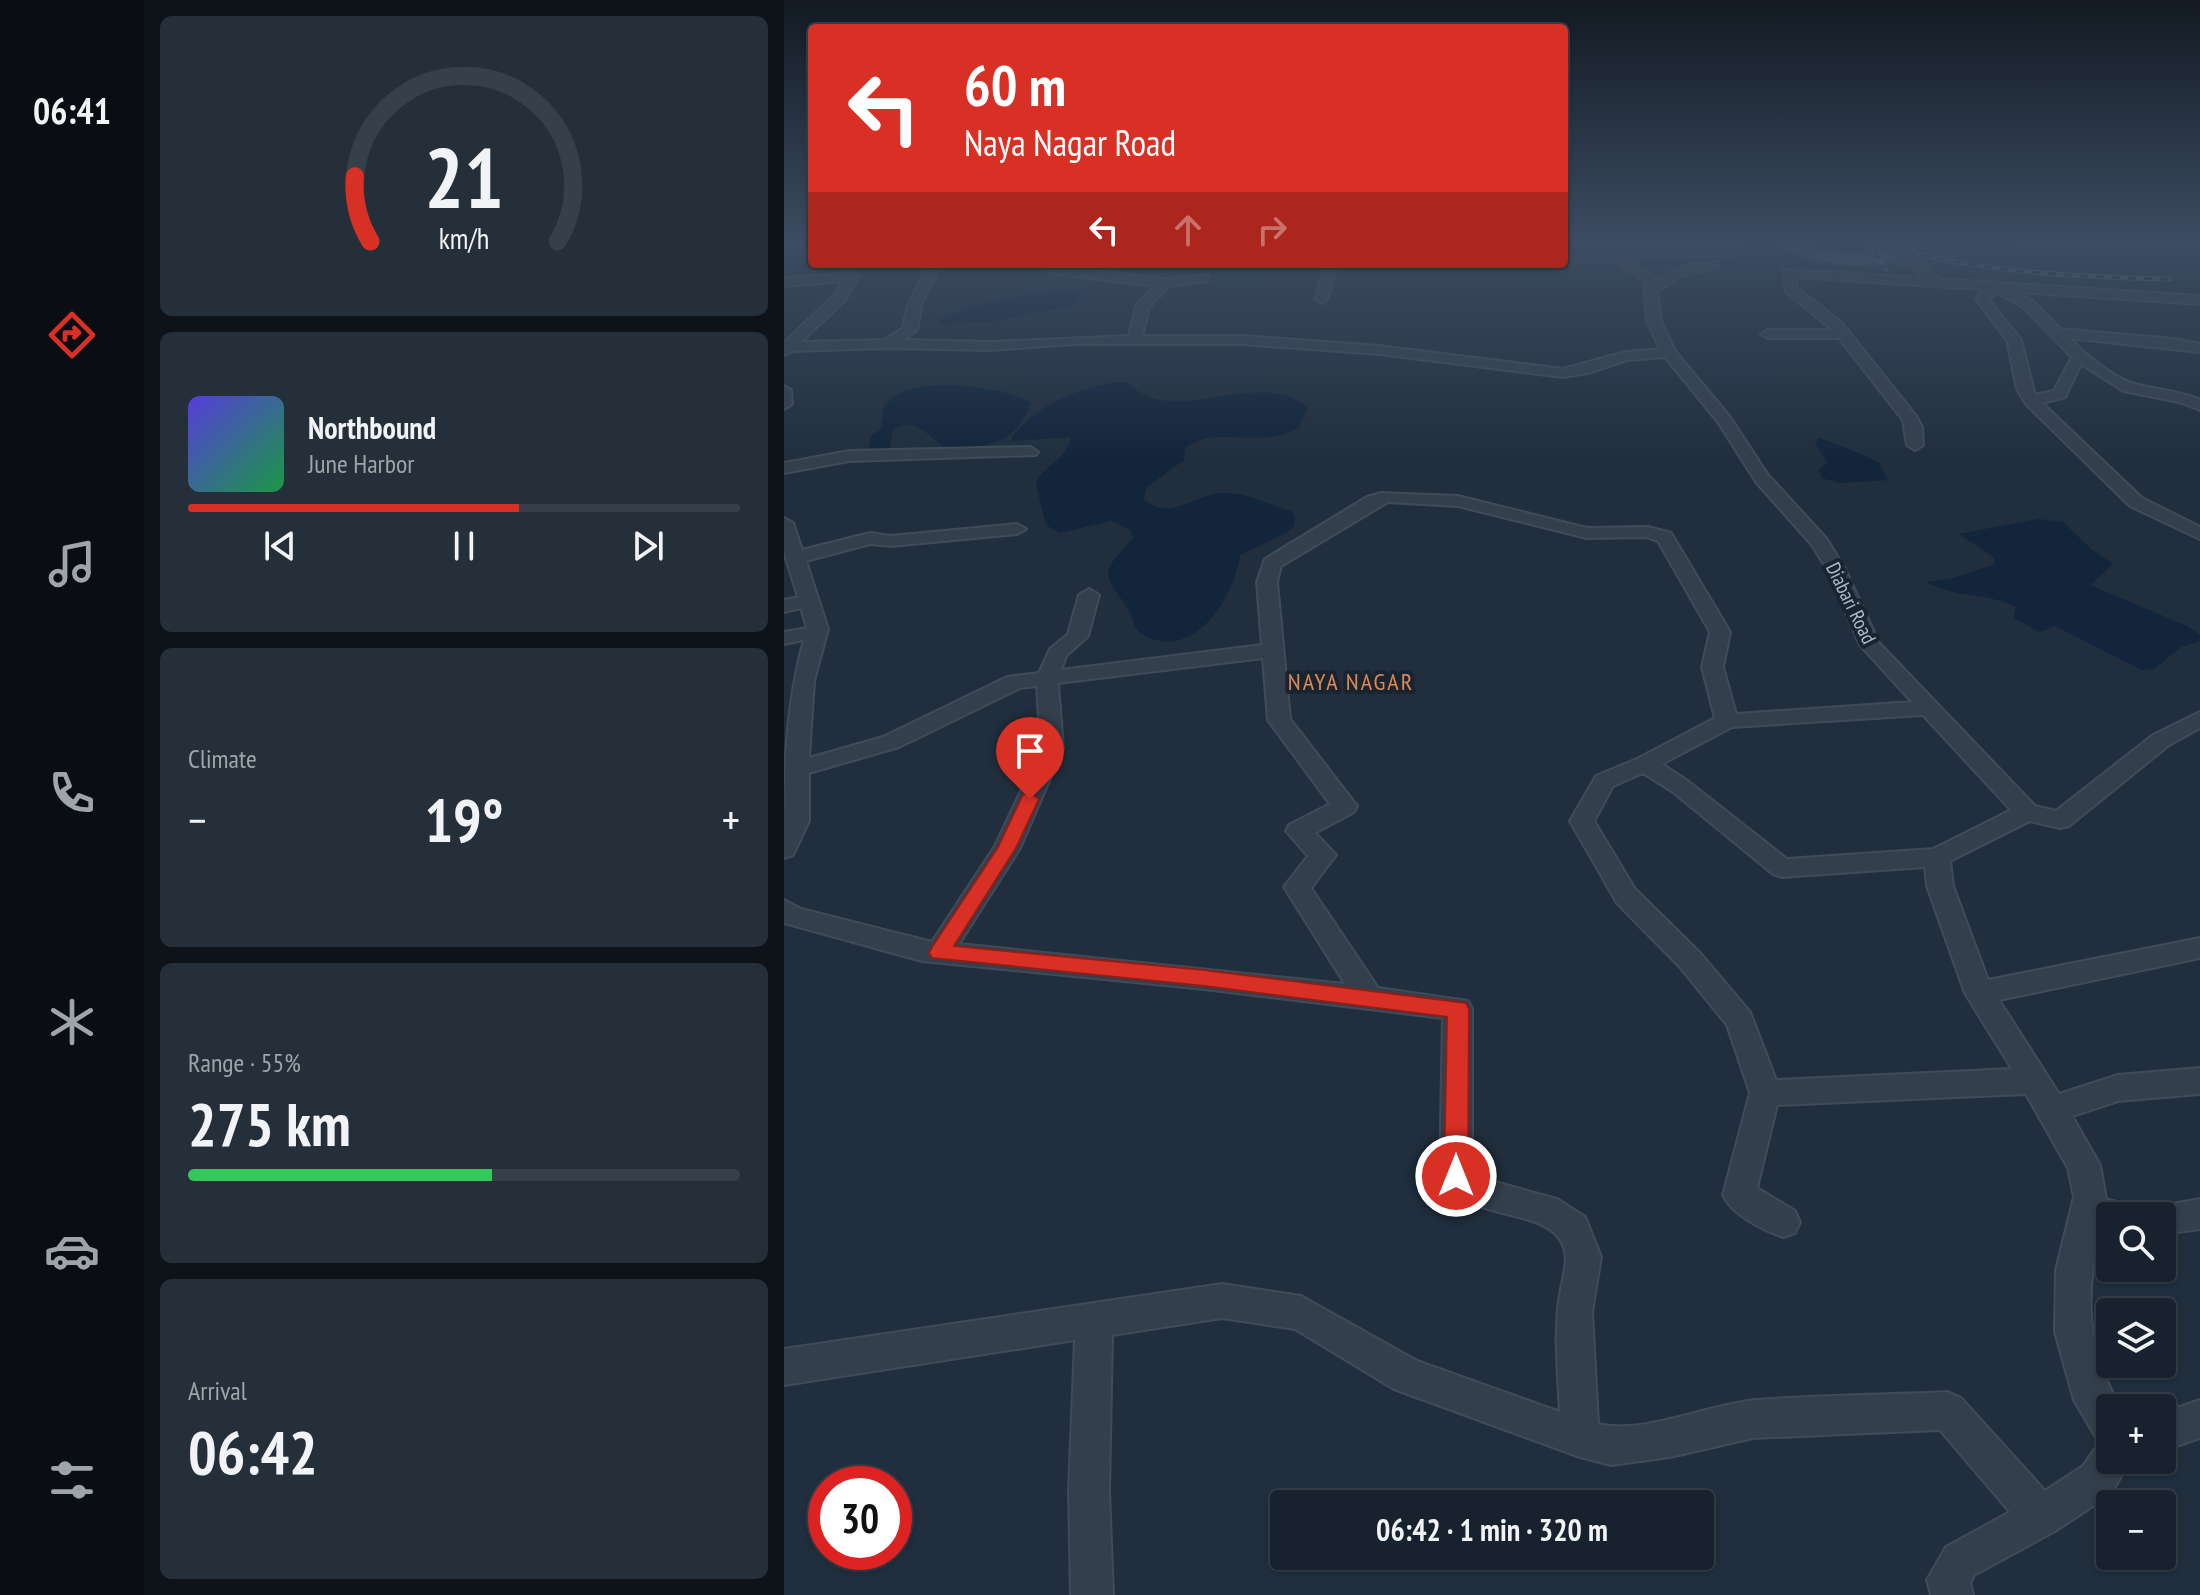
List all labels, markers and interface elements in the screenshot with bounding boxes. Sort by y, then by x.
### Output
text: 60 m [964,49,1066,121]
icon: left [832,56,936,160]
text: 06:41 [33,87,111,134]
text: Naya Nagar Road [964,119,1176,166]
text: 21 [424,122,504,230]
icon: left [1082,208,1126,252]
icon: ahead [1166,208,1210,252]
icon: right [1250,208,1294,252]
text: km/h [439,220,489,257]
icon: directions [44,307,100,363]
text: Northbound [308,408,436,447]
text: June Harbor [308,447,414,480]
icon: previous [258,524,302,568]
icon: pause [442,524,486,568]
icon: next [626,524,670,568]
icon: music [44,536,100,592]
street label: Diabari Road [1820,558,1882,648]
district label: NAYA NAGAR [1288,666,1414,697]
pin [996,717,1064,799]
icon: arrive [1008,729,1052,773]
text: Climate [188,742,257,775]
icon: phone [44,765,100,821]
text: 19° [424,781,504,859]
text: − [188,791,206,848]
text: + [722,791,740,848]
icon: climate [44,994,100,1050]
text: Range · 55% [188,1046,301,1079]
text: 275 km [188,1085,351,1163]
position arrow [1414,1134,1498,1218]
map controls [2096,1202,2176,1570]
button: search [2096,1202,2176,1282]
icon: car [44,1223,100,1279]
button: layers [2096,1298,2176,1378]
text: Arrival [188,1374,247,1407]
button: + [2096,1394,2176,1474]
text: 06:42 [188,1413,318,1491]
icon: filters [44,1452,100,1508]
speed limit sign: 30 [808,1466,912,1570]
button: − [2096,1490,2176,1570]
text: 06:42 · 1 min · 320 m [1376,1510,1608,1549]

